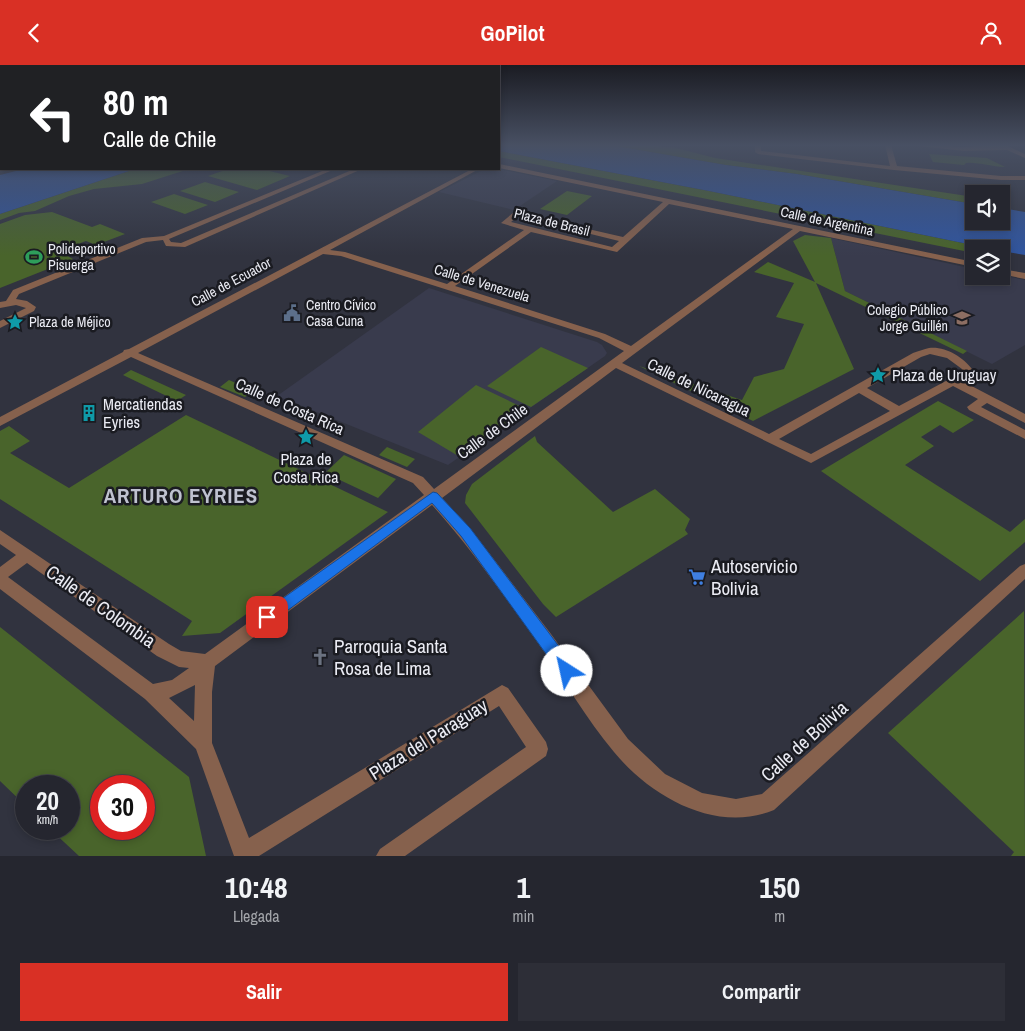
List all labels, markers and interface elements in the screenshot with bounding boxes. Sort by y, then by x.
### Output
text: GoPilot [480,18,545,48]
icon: back [20,19,48,47]
icon: person [977,19,1005,47]
text: 80 m [103,79,168,126]
icon: left [20,85,85,150]
text: Calle de Chile [103,124,216,154]
map controls [965,185,1010,285]
button: sound [965,185,1010,230]
street label: Calle de Argentina [779,202,876,240]
street label: Plaza de Brasil [512,204,592,240]
place label: Polideportivo Pisuerga [48,240,116,274]
button: layers [965,240,1010,285]
sports icon: Polideportivo Pisuerga [24,247,44,267]
street label: Calle de Ecuador [188,253,274,311]
street label: Calle de Venezuela [432,260,533,306]
place label: Centro Cívico Casa Cuna [306,296,376,330]
place label: Colegio Público Jorge Guillén [867,301,948,335]
public building icon: Centro Cívico Casa Cuna [282,303,302,323]
school or university icon: Colegio Público Jorge Guillén [952,308,972,328]
place icon: Plaza de Méjico [5,312,25,332]
place label: Plaza de Méjico [29,313,111,331]
street label: Calle de Nicaragua [644,352,755,422]
place label: Plaza de Uruguay [892,364,997,386]
place icon: Plaza de Uruguay [868,365,888,385]
street label: Calle de Costa Rica [232,372,348,440]
place label: Mercatiendas Eyries [103,393,183,433]
street label: Calle de Chile [452,398,532,464]
building icon: Mercatiendas Eyries [79,403,99,423]
place icon: Plaza de Costa Rica [296,427,316,447]
place label: Plaza de Costa Rica [274,448,339,488]
district label: ARTURO EYRIES [104,481,258,510]
place label: Autoservicio Bolivia [710,553,798,601]
street label: Calle de Colombia [41,559,161,654]
supermarket icon: Autoservicio Bolivia [687,567,707,587]
pin [246,596,288,638]
icon: arrive [253,603,281,631]
place label: Parroquia Santa Rosa de Lima [334,633,448,681]
position arrow [540,644,592,696]
church icon: Parroquia Santa Rosa de Lima [310,647,330,667]
street label: Plaza del Paraguay [364,692,492,786]
street label: Calle de Bolivia [755,695,853,787]
speed limit sign: 30 [90,775,155,840]
text: 20 [36,784,59,818]
text: km/h [37,812,58,828]
text: 10:48 [225,867,288,907]
text: 1 [517,867,530,907]
text: 150 [759,867,800,907]
text: Llegada [233,905,280,927]
text: min [512,905,534,927]
text: m [774,905,785,927]
button: Salir [20,963,508,1021]
button: Compartir [518,963,1005,1021]

